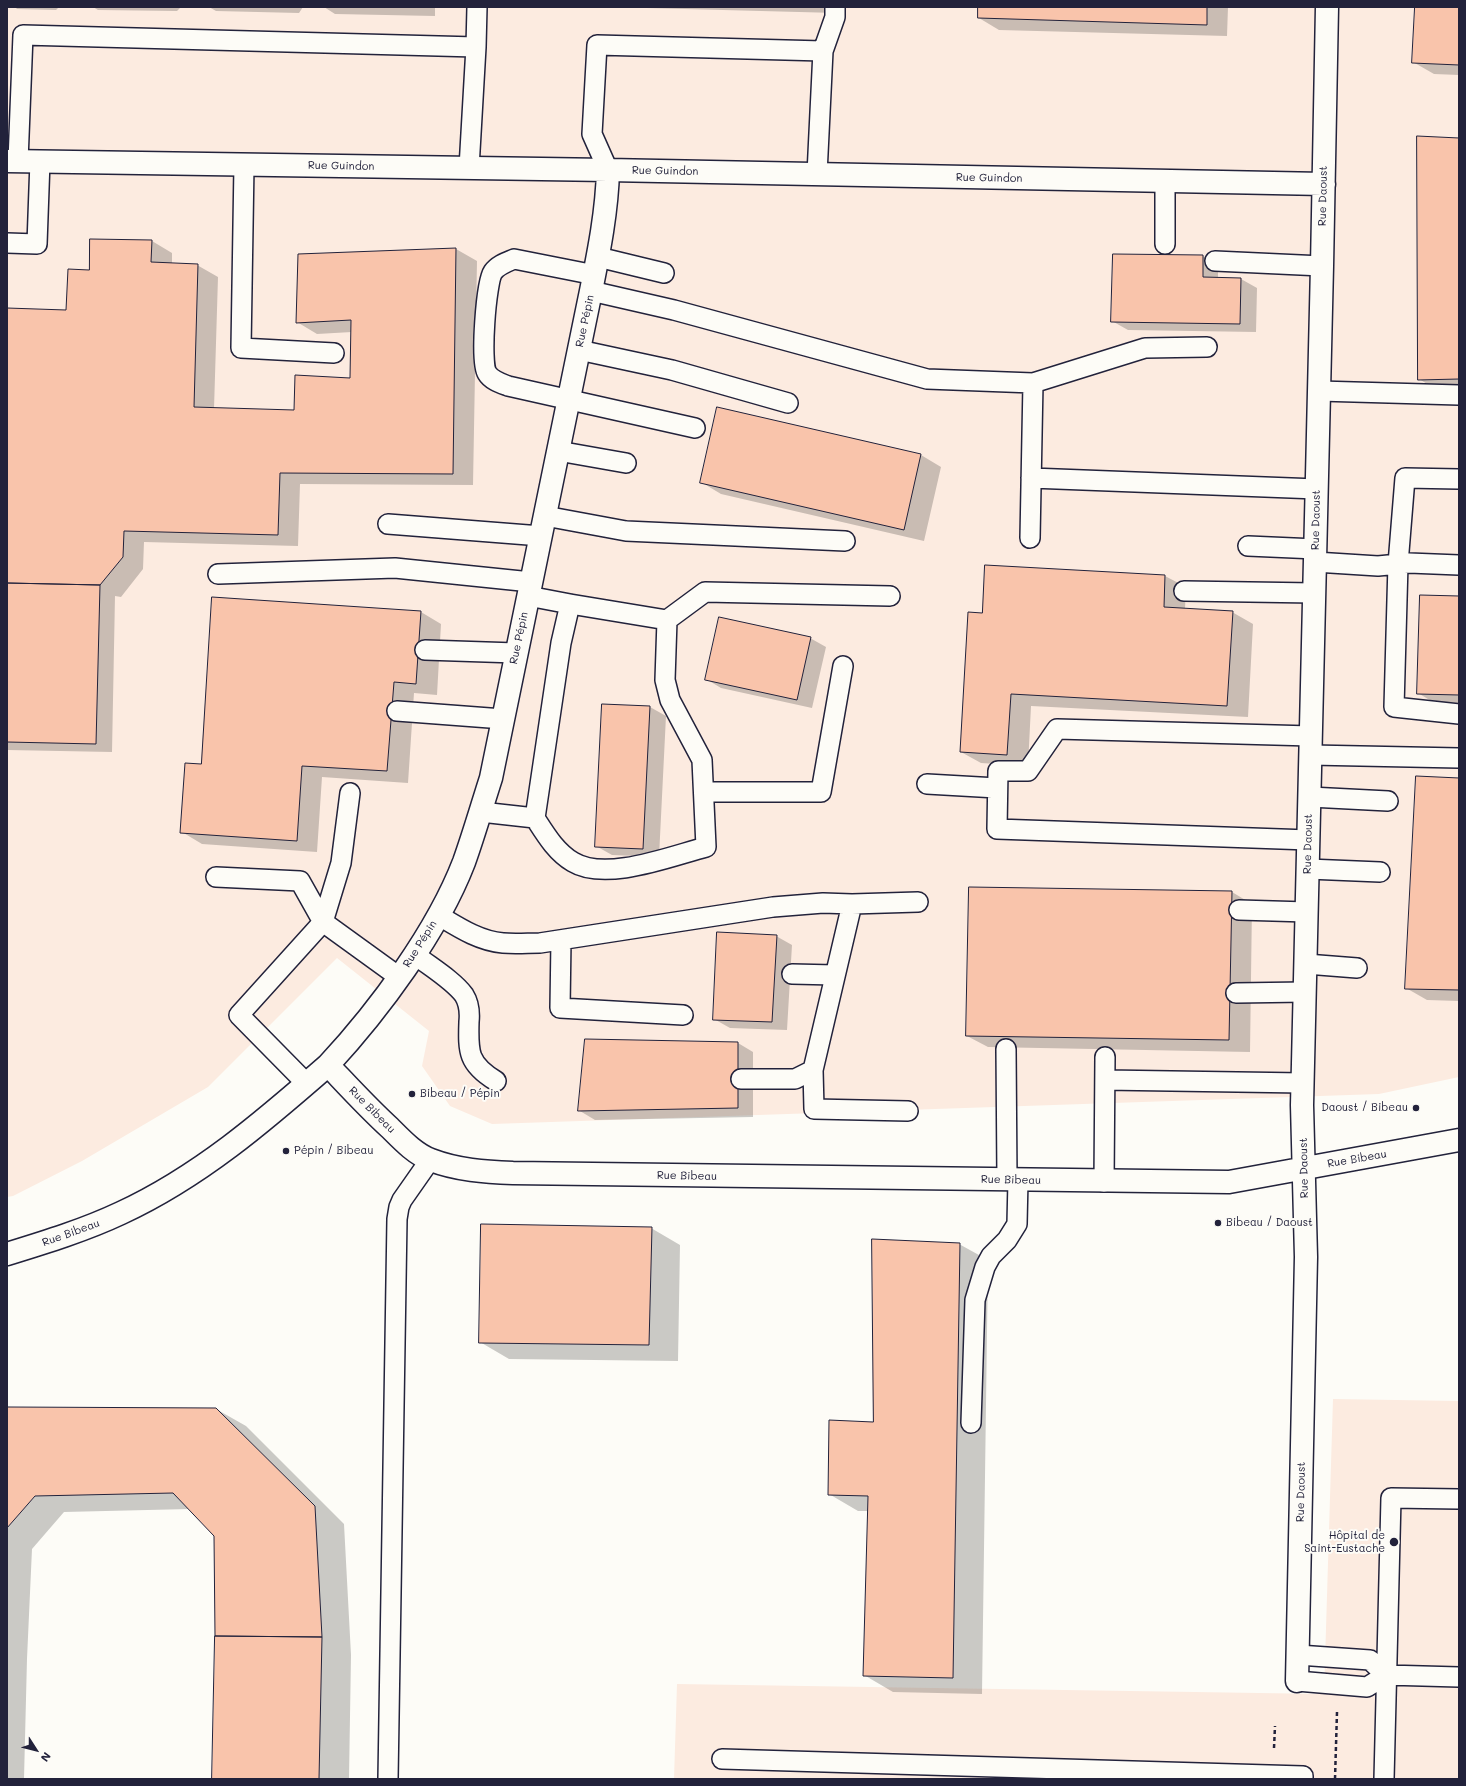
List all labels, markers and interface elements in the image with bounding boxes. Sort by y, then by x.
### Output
street label: Rue Guindon [308,159,374,173]
street label: Rue Guindon [632,164,698,178]
street label: Rue Daoust [1316,166,1330,226]
street label: Rue Guindon [956,171,1022,185]
street label: Rue Pépin [573,294,597,348]
street label: Rue Daoust [1309,490,1323,550]
street label: Rue Pépin [507,611,531,665]
street label: Rue Daoust [1301,814,1315,874]
street label: Rue Pépin [400,918,440,970]
street label: Rue Bibeau [346,1084,398,1136]
place label: Bibeau / Pépin [420,1087,499,1101]
marker: Bibeau / Pépin [407,1089,417,1099]
place label: Daoust / Bibeau [1321,1101,1408,1115]
marker: Daoust / Bibeau [1411,1103,1421,1113]
street label: Rue Daoust [1297,1138,1311,1198]
place label: Pépin / Bibeau [294,1144,373,1158]
marker: Pépin / Bibeau [281,1146,291,1156]
street label: Rue Bibeau [1326,1147,1388,1171]
street label: Rue Bibeau [657,1169,717,1183]
street label: Rue Bibeau [981,1173,1041,1187]
street label: Rue Bibeau [40,1216,102,1250]
place label: Bibeau / Daoust [1226,1216,1313,1230]
marker: Bibeau / Daoust [1213,1218,1223,1228]
street label: Rue Daoust [1294,1462,1308,1522]
place label: Hôpital de Saint-Eustache [1304,1529,1385,1555]
marker: Hôpital de Saint-Eustache [1388,1536,1400,1548]
north arrow [16,1730,56,1770]
text: N [38,1750,55,1765]

